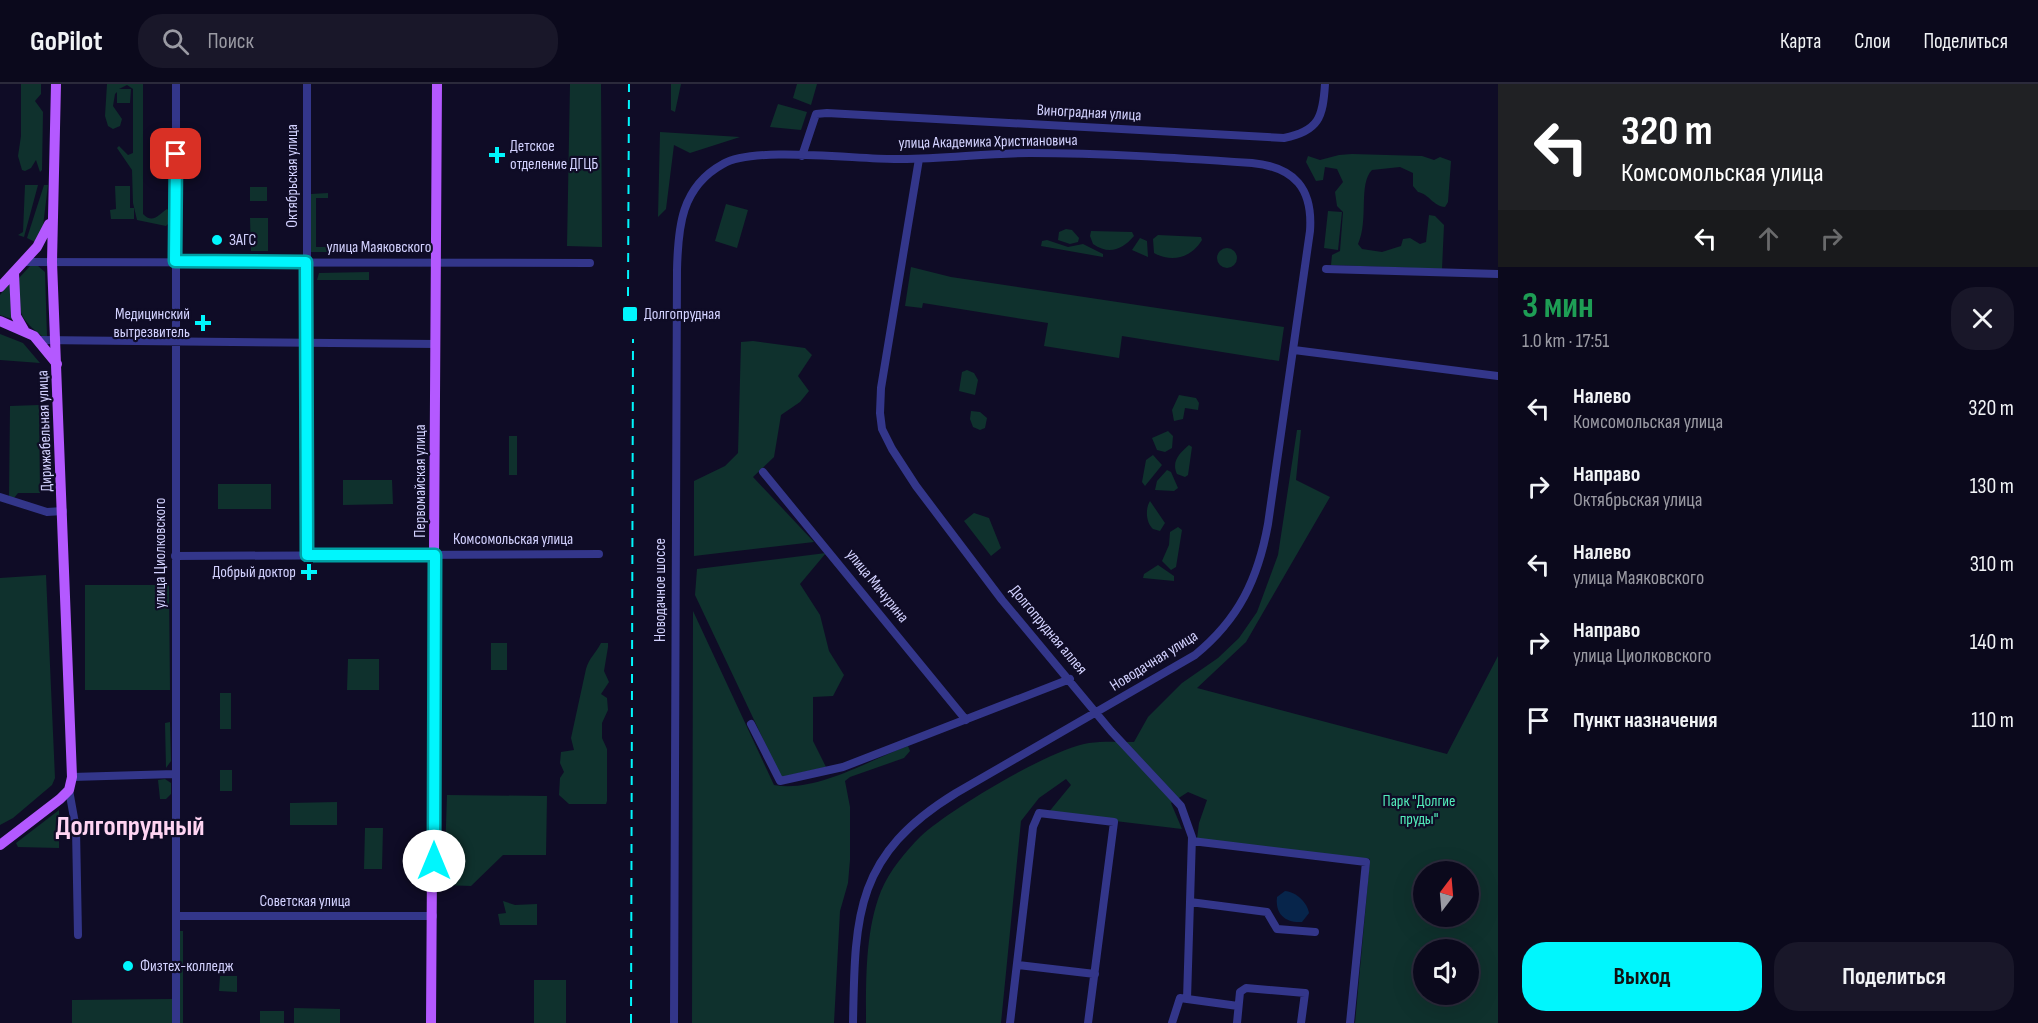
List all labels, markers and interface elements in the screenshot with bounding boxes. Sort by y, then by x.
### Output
search box [138,14,558,68]
text: GoPilot [30,25,102,58]
icon: search [159,25,192,58]
text: Поиск [207,28,254,55]
text: Карта [1780,29,1821,54]
text: Слои [1854,29,1890,54]
text: Поделиться [1923,29,2008,54]
street label: Виноградная улица [1036,101,1142,125]
text: 320 m [1621,106,1713,157]
icon: left [1522,108,1600,186]
street label: Октябрьская улица [283,124,302,228]
pin [150,128,201,179]
street label: улица Академика Христиановича [898,131,1078,153]
icon: arrive [159,137,192,170]
place label: Детское отделение ДГЦБ [510,137,598,174]
marker: Детское отделение ДГЦБ [488,146,506,164]
text: Комсомольская улица [1621,157,1824,189]
icon: left [1689,222,1722,255]
icon: ahead [1752,222,1785,255]
icon: right [1815,222,1848,255]
place label: ЗАГС [229,231,256,250]
marker: ЗАГС [210,233,224,247]
street label: улица Маяковского [326,238,432,257]
text: 3 мин [1522,285,1594,328]
button: close [1951,287,2014,350]
place label: Медицинский вытрезвитель [114,305,190,342]
marker: Долгопрудная [621,305,639,323]
place label: Долгопрудная [644,305,721,324]
marker: Медицинский вытрезвитель [194,314,212,332]
text: 1.0 km · 17:51 [1522,329,1609,353]
street label: Дирижабельная улица [33,370,57,492]
text: Налево [1573,383,1631,410]
icon: left [1522,392,1555,425]
text: 320 m [1968,395,2014,422]
text: Комсомольская улица [1573,410,1723,434]
street label: Первомайская улица [411,424,430,538]
text: Направо [1573,461,1640,488]
icon: right [1522,470,1555,503]
text: 130 m [1970,473,2014,500]
text: Октябрьская улица [1573,488,1702,512]
street label: улица Циолковского [151,498,170,608]
street label: Комсомольская улица [453,530,573,549]
street label: Новодачное шоссе [651,538,670,642]
text: Налево [1573,539,1631,566]
street label: улица Мичурина [842,545,912,627]
icon: left [1522,548,1555,581]
text: 310 m [1970,551,2014,578]
place label: Добрый доктор [212,563,296,582]
marker: Добрый доктор [300,563,318,581]
text: улица Маяковского [1573,566,1704,590]
street label: Долгопрудная аллея [1005,581,1091,679]
text: Направо [1573,617,1640,644]
icon: right [1522,626,1555,659]
street label: Новодачная улица [1107,627,1201,695]
text: 140 m [1970,629,2014,656]
text: улица Циолковского [1573,644,1712,668]
icon: arrive [1522,704,1555,737]
text: Пункт назначения [1573,707,1717,734]
text: 110 m [1971,707,2014,734]
park label: Парк "Долгие пруды" [1383,792,1455,829]
district label: Долгопрудный [55,810,205,843]
position arrow [402,829,466,893]
north arrow [1413,861,1479,927]
map controls [1413,861,1479,1005]
street label: Советская улица [259,892,351,911]
button: sound [1413,939,1479,1005]
button: Выход [1522,942,1762,1011]
button: Поделиться [1774,942,2014,1011]
place label: Физтех-колледж [140,957,234,976]
marker: Физтех-колледж [121,959,135,973]

